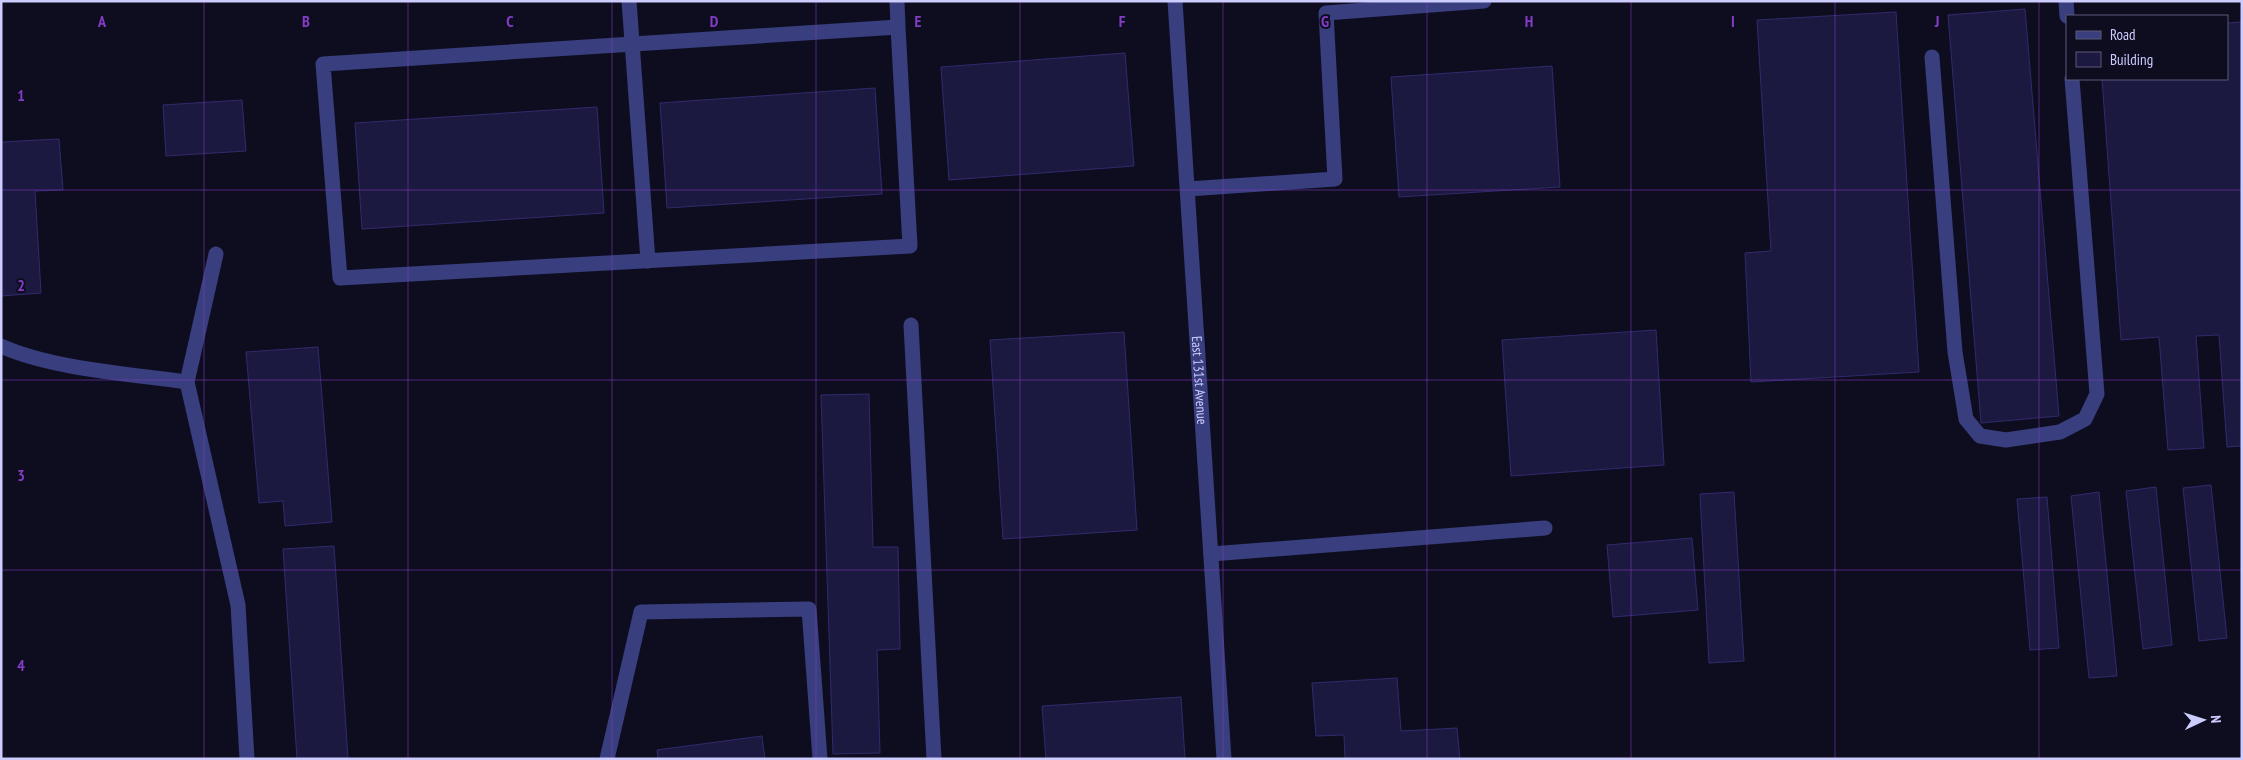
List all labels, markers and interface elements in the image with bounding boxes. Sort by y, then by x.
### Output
text: A [97,11,107,31]
text: B [302,11,310,31]
text: C [506,11,514,31]
text: D [710,11,719,31]
text: E [915,11,922,31]
text: F [1119,11,1126,31]
text: G [1321,11,1329,31]
text: H [1525,11,1533,31]
text: I [1731,11,1735,31]
text: J [1934,11,1939,31]
legend [2066,15,2228,80]
text: Road [2110,25,2136,44]
text: Building [2110,50,2153,69]
text: 1 [17,85,25,105]
text: 2 [17,275,25,295]
street label: East 131st Avenue [1188,335,1211,425]
text: 3 [17,465,25,485]
text: 4 [17,655,25,675]
north arrow [2178,695,2228,745]
text: N [2207,715,2225,723]

